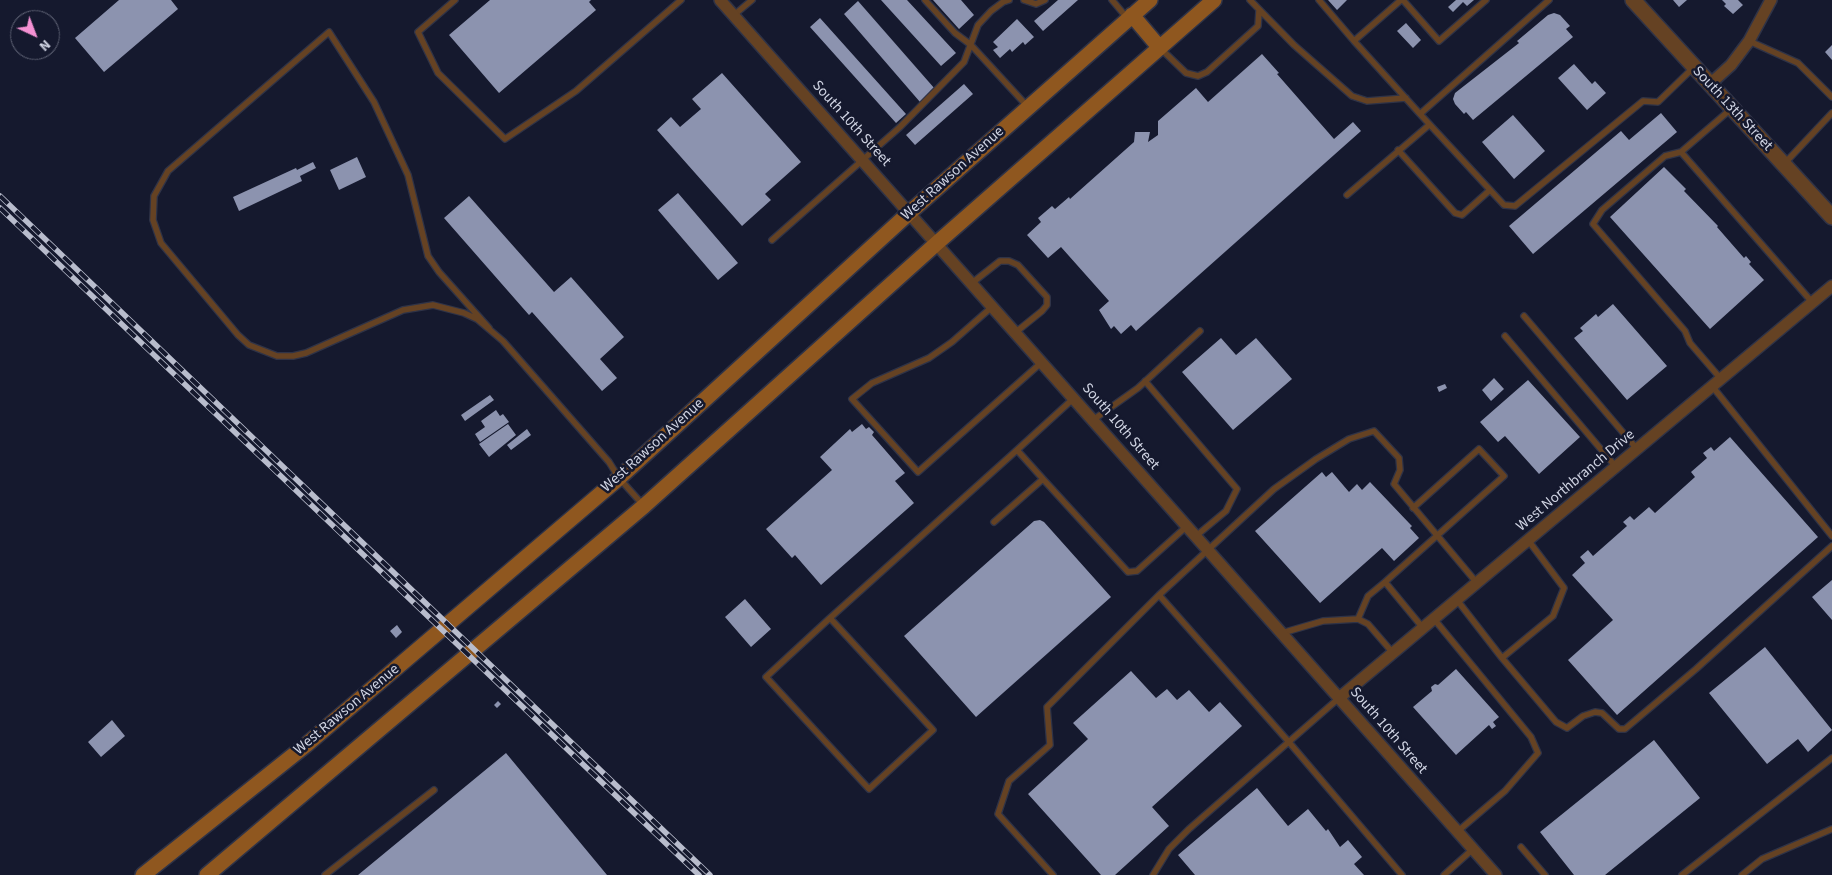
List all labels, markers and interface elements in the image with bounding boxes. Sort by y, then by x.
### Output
north arrow [10,10,60,60]
text: N [34,35,55,56]
street label: South 13th Street [1688,63,1776,155]
street label: South 10th Street [808,77,894,171]
street label: West Rawson Avenue [898,123,1008,225]
street label: South 10th Street [1077,380,1163,474]
street label: West Rawson Avenue [598,395,708,497]
street label: West Northbranch Drive [1513,426,1639,536]
street label: West Rawson Avenue [291,661,403,759]
street label: South 10th Street [1345,684,1431,778]

